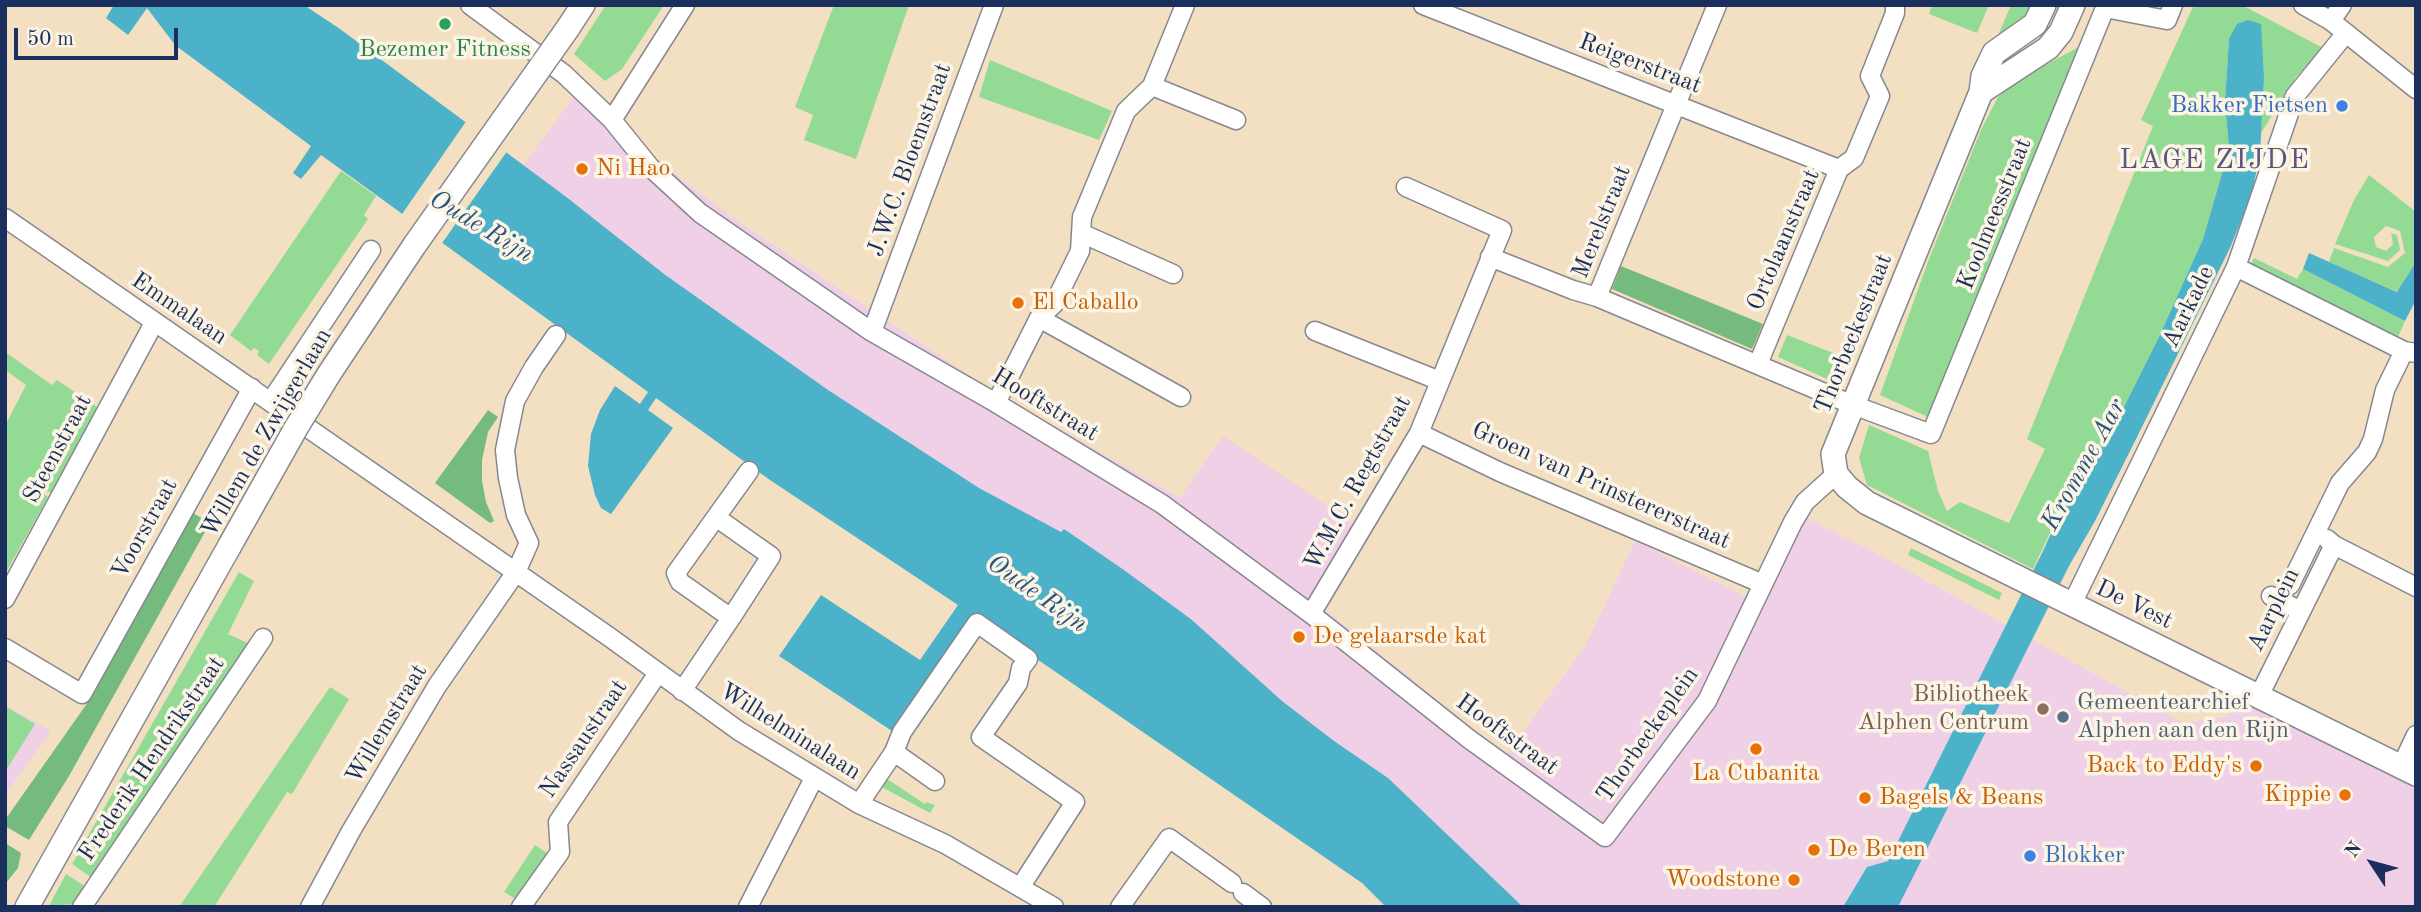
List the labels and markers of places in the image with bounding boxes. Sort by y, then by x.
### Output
marker: Bezemer Fitness [437,16,453,32]
place label: Bezemer Fitness [359,36,531,64]
place label: Bakker Fietsen [2170,92,2328,120]
marker: Bakker Fietsen [2334,98,2350,114]
place label: Ni Hao [596,155,670,183]
marker: Ni Hao [574,161,590,177]
place label: El Caballo [1032,289,1139,317]
marker: El Caballo [1010,295,1026,311]
place label: De gelaarsde kat [1313,623,1487,651]
marker: De gelaarsde kat [1291,629,1307,645]
place label: Bibliotheek Alphen Centrum [1858,681,2029,737]
place label: Gemeentearchief Alphen aan den Rijn [2077,689,2289,745]
marker: Bibliotheek Alphen Centrum [2035,701,2051,717]
marker: Gemeentearchief Alphen aan den Rijn [2055,709,2071,725]
marker: La Cubanita [1748,741,1764,757]
place label: Back to Eddy's [2086,752,2242,780]
marker: Back to Eddy's [2248,758,2264,774]
place label: La Cubanita [1692,760,1820,788]
place label: Kippie [2264,781,2331,809]
place label: Bagels & Beans [1879,784,2043,812]
marker: Kippie [2337,787,2353,803]
marker: Bagels & Beans [1857,790,1873,806]
place label: De Beren [1828,836,1926,864]
marker: De Beren [1806,842,1822,858]
place label: Blokker [2044,842,2125,870]
marker: Blokker [2022,848,2038,864]
place label: Woodstone [1666,866,1780,894]
marker: Woodstone [1786,872,1802,888]

